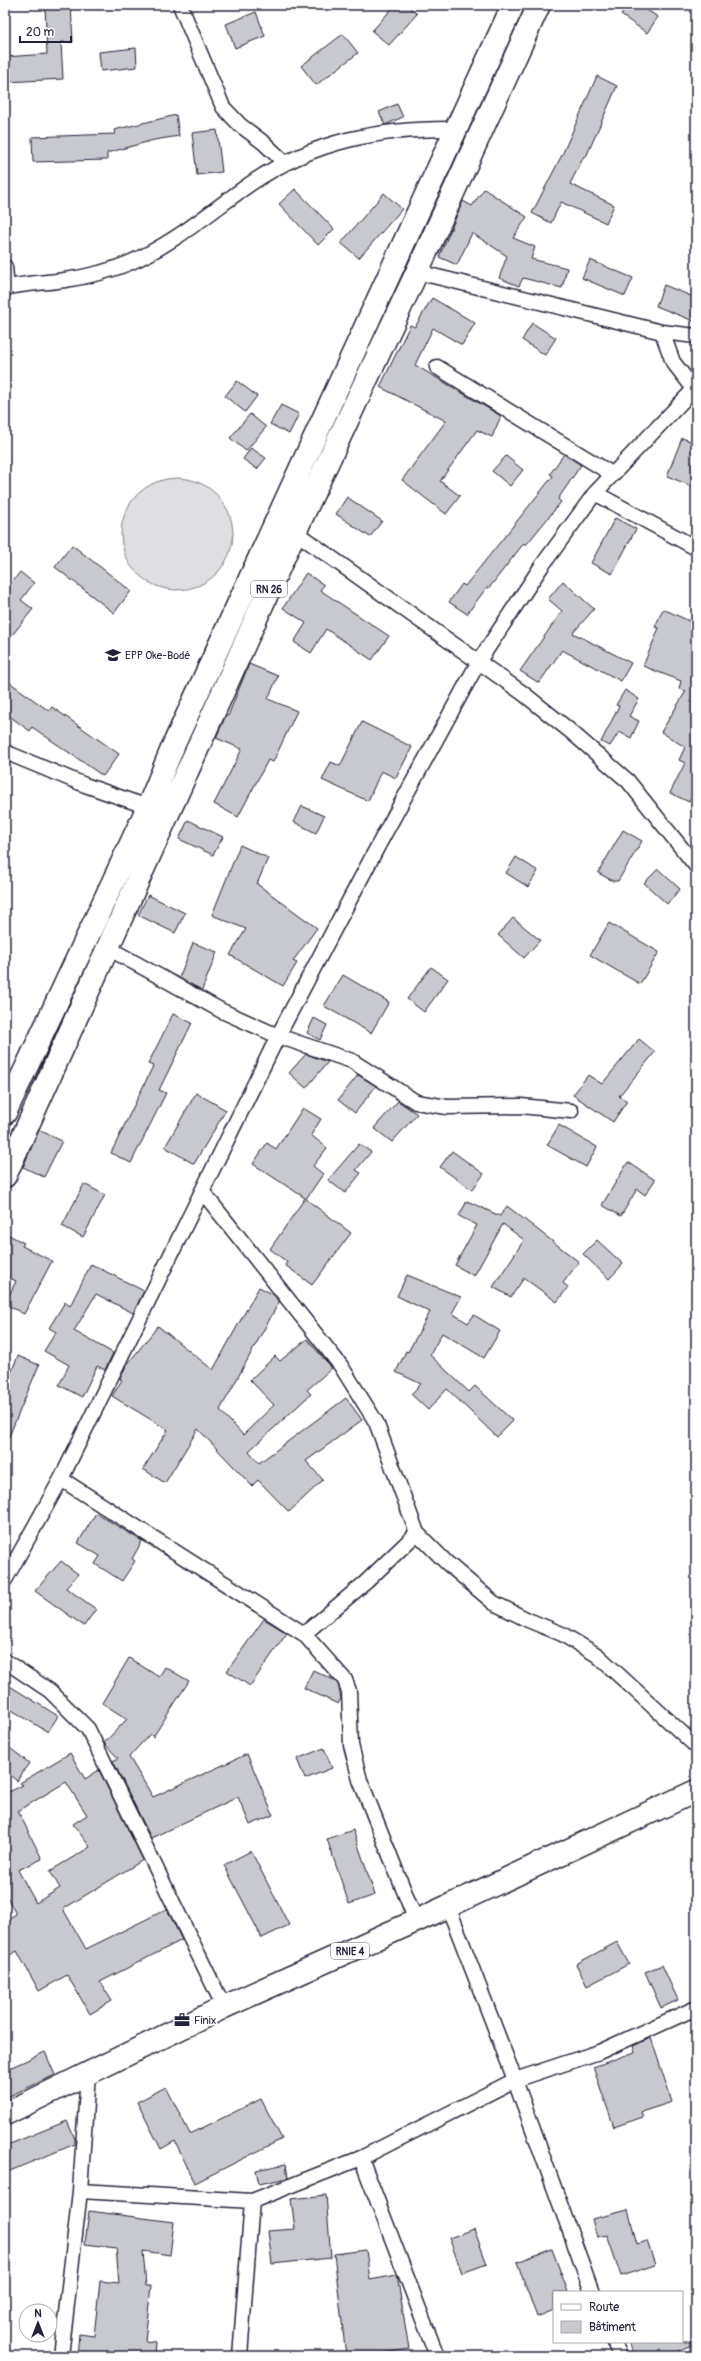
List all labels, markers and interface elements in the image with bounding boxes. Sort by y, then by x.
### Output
scale bar [20,18,71,44]
text: 20 m [26,25,55,40]
road number: RN 26 [251,581,287,597]
school or university icon: EPP Oke-Bodé [104,646,122,664]
place label: EPP Oke-Bodé [125,649,190,662]
road number: RNIE 4 [331,1943,369,1959]
office icon: Finix [173,2011,191,2029]
place label: Finix [194,2014,216,2027]
legend [553,2291,683,2343]
text: Route [589,2300,619,2315]
north arrow [18,2303,58,2343]
text: N [34,2307,42,2320]
text: Bâtiment [589,2320,636,2335]

